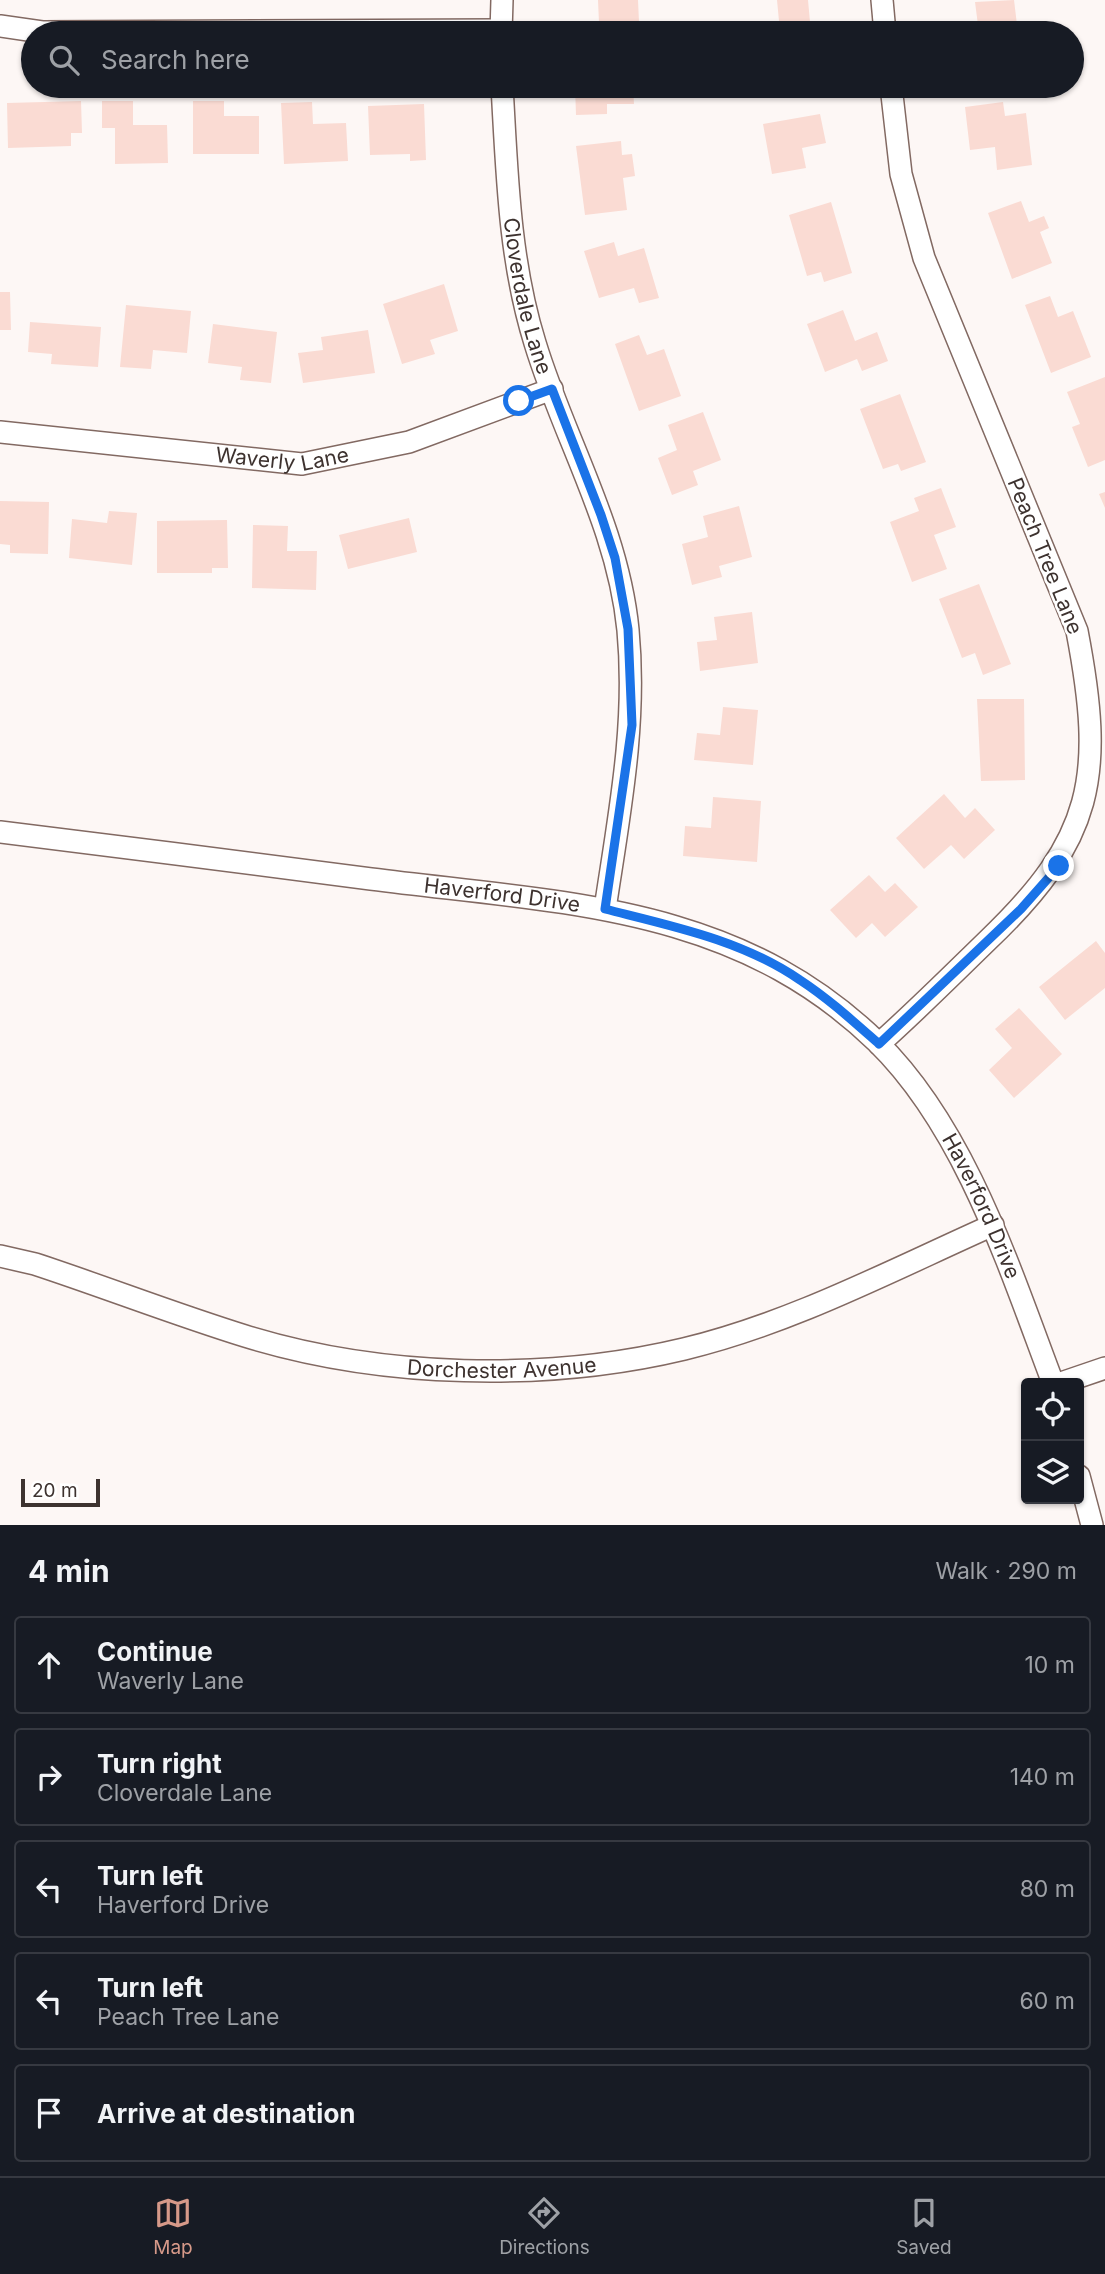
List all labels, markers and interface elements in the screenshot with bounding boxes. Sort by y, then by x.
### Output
search box [21,21,1084,98]
icon: search [45,41,83,79]
text: Search here [101,44,250,75]
street label: Cloverdale Lane [499,216,557,378]
route start [503,385,534,416]
street label: Waverly Lane [214,442,351,476]
street label: Peach Tree Lane [1003,474,1088,638]
route end [1043,850,1074,881]
street label: Haverford Drive [423,872,582,917]
street label: Haverford Drive [937,1129,1026,1282]
street label: Dorchester Avenue [406,1352,598,1383]
map controls [1021,1378,1084,1504]
button: locate [1021,1378,1084,1441]
button: layers [1021,1441,1084,1504]
scale bar [21,1476,100,1508]
text: 20 m [32,1479,78,1502]
text: 4 min [28,1553,110,1589]
text: Walk · 290 m [935,1557,1077,1585]
text: Continue [97,1636,213,1667]
icon: ahead [30,1646,68,1684]
text: 10 m [1025,1651,1075,1679]
text: Waverly Lane [97,1667,244,1695]
text: Turn right [97,1748,222,1779]
icon: right [30,1758,68,1796]
text: 140 m [1010,1763,1075,1791]
text: Cloverdale Lane [97,1779,272,1807]
text: Turn left [97,1860,203,1891]
icon: left [30,1870,68,1908]
text: 80 m [1020,1875,1075,1903]
text: Haverford Drive [97,1891,269,1919]
text: Turn left [97,1972,203,2003]
icon: left [30,1982,68,2020]
text: 60 m [1020,1987,1075,2015]
text: Peach Tree Lane [97,2003,279,2031]
icon: arrive [30,2094,68,2132]
text: Arrive at destination [97,2098,356,2129]
tab: Map [153,2194,193,2259]
tab: Directions [499,2194,590,2259]
tab: Saved [896,2194,952,2259]

